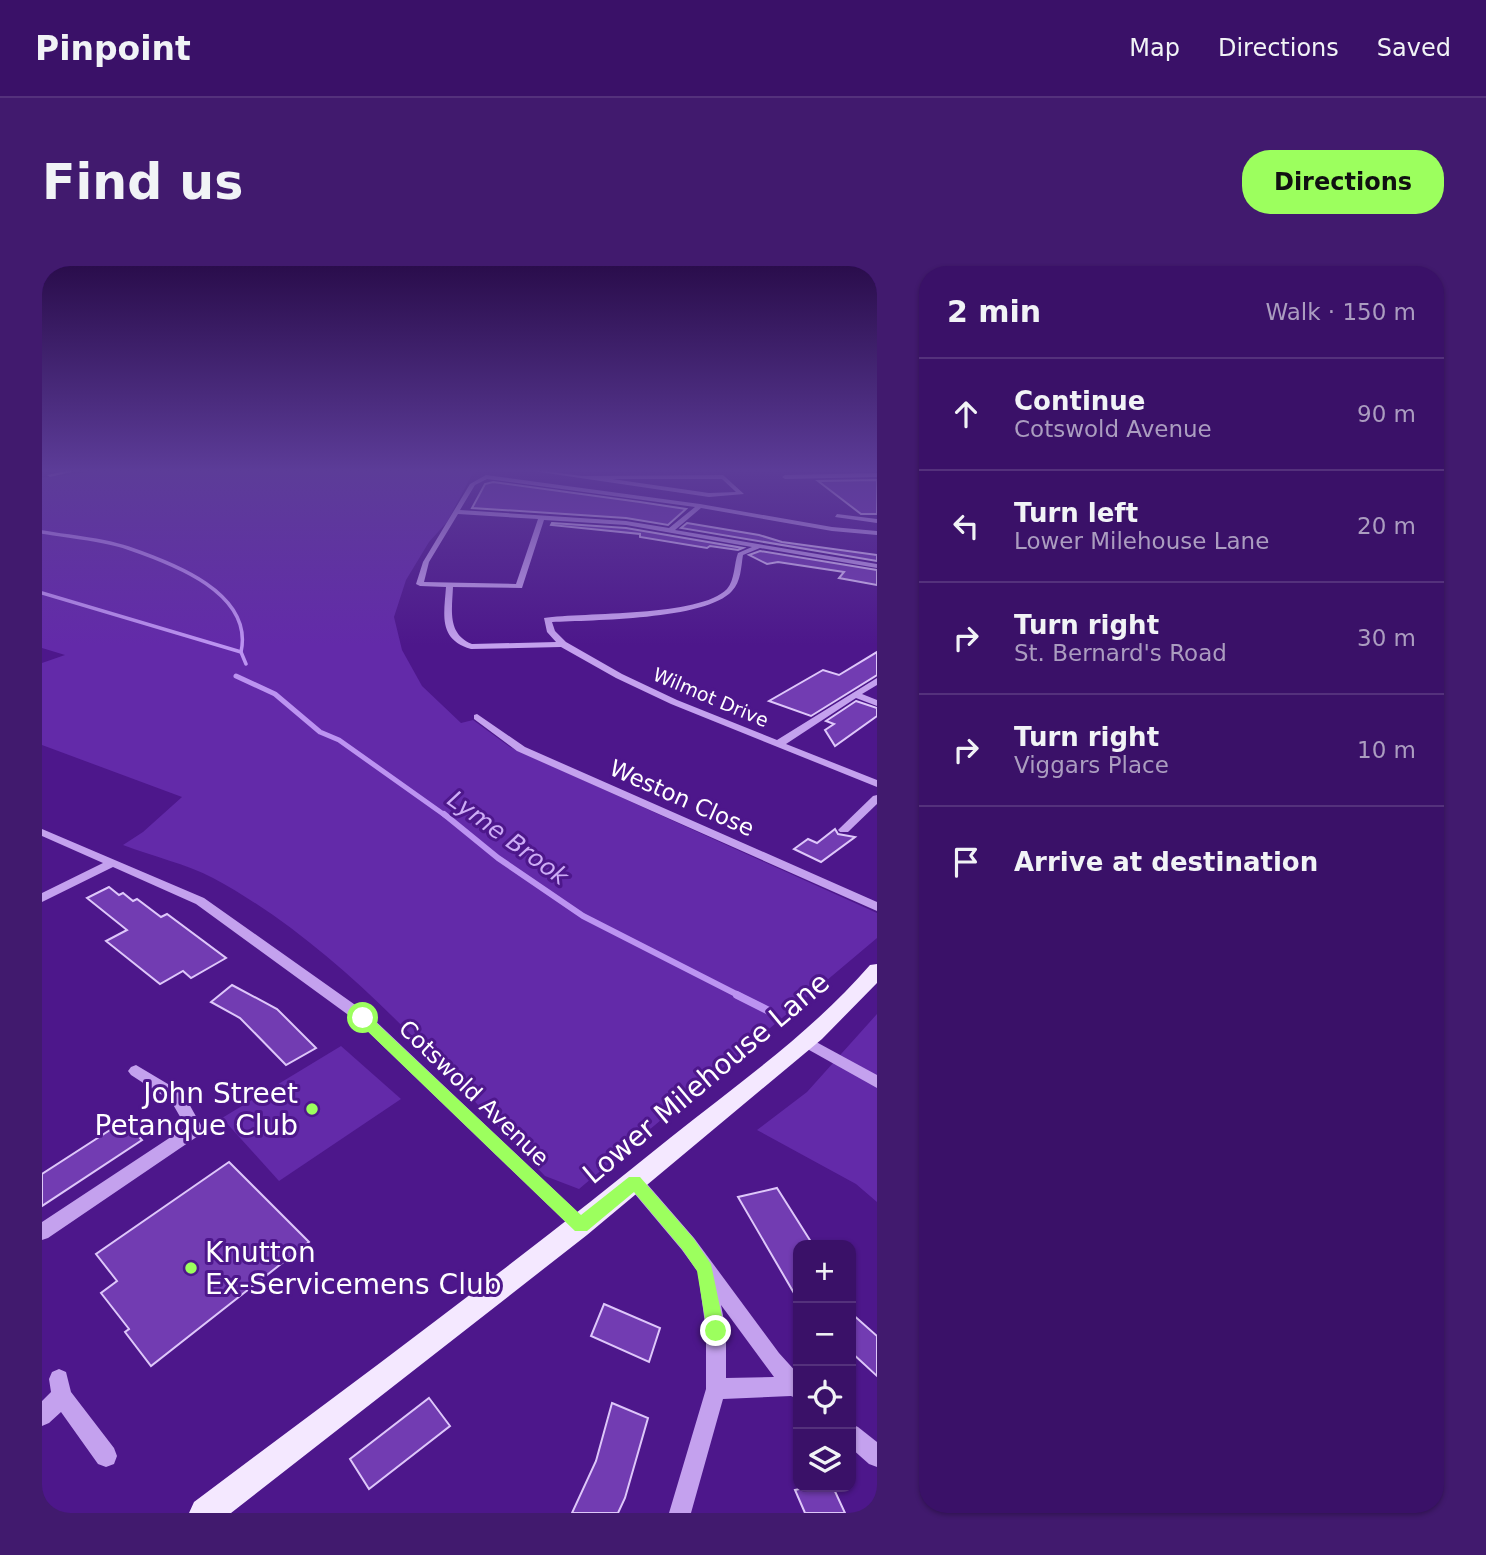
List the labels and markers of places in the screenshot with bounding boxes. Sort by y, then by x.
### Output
place label: John Street Petanque Club [95,1077,298,1142]
marker: John Street Petanque Club [304,1101,320,1117]
place label: Knutton Ex-Servicemens Club [205,1236,501,1301]
marker: Knutton Ex-Servicemens Club [183,1260,199,1276]

